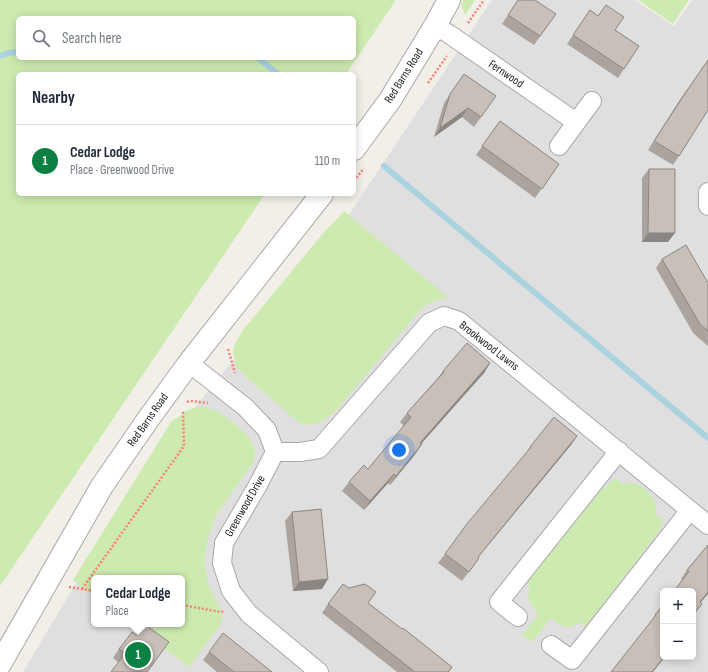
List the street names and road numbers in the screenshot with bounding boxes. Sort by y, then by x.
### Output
street label: Red Barns Road [381,46,427,106]
street label: Fernwood [485,57,527,91]
street label: Brookwood Lawns [456,318,522,374]
street label: Red Barns Road [124,390,172,450]
street label: Greenwood Drive [221,472,269,539]

